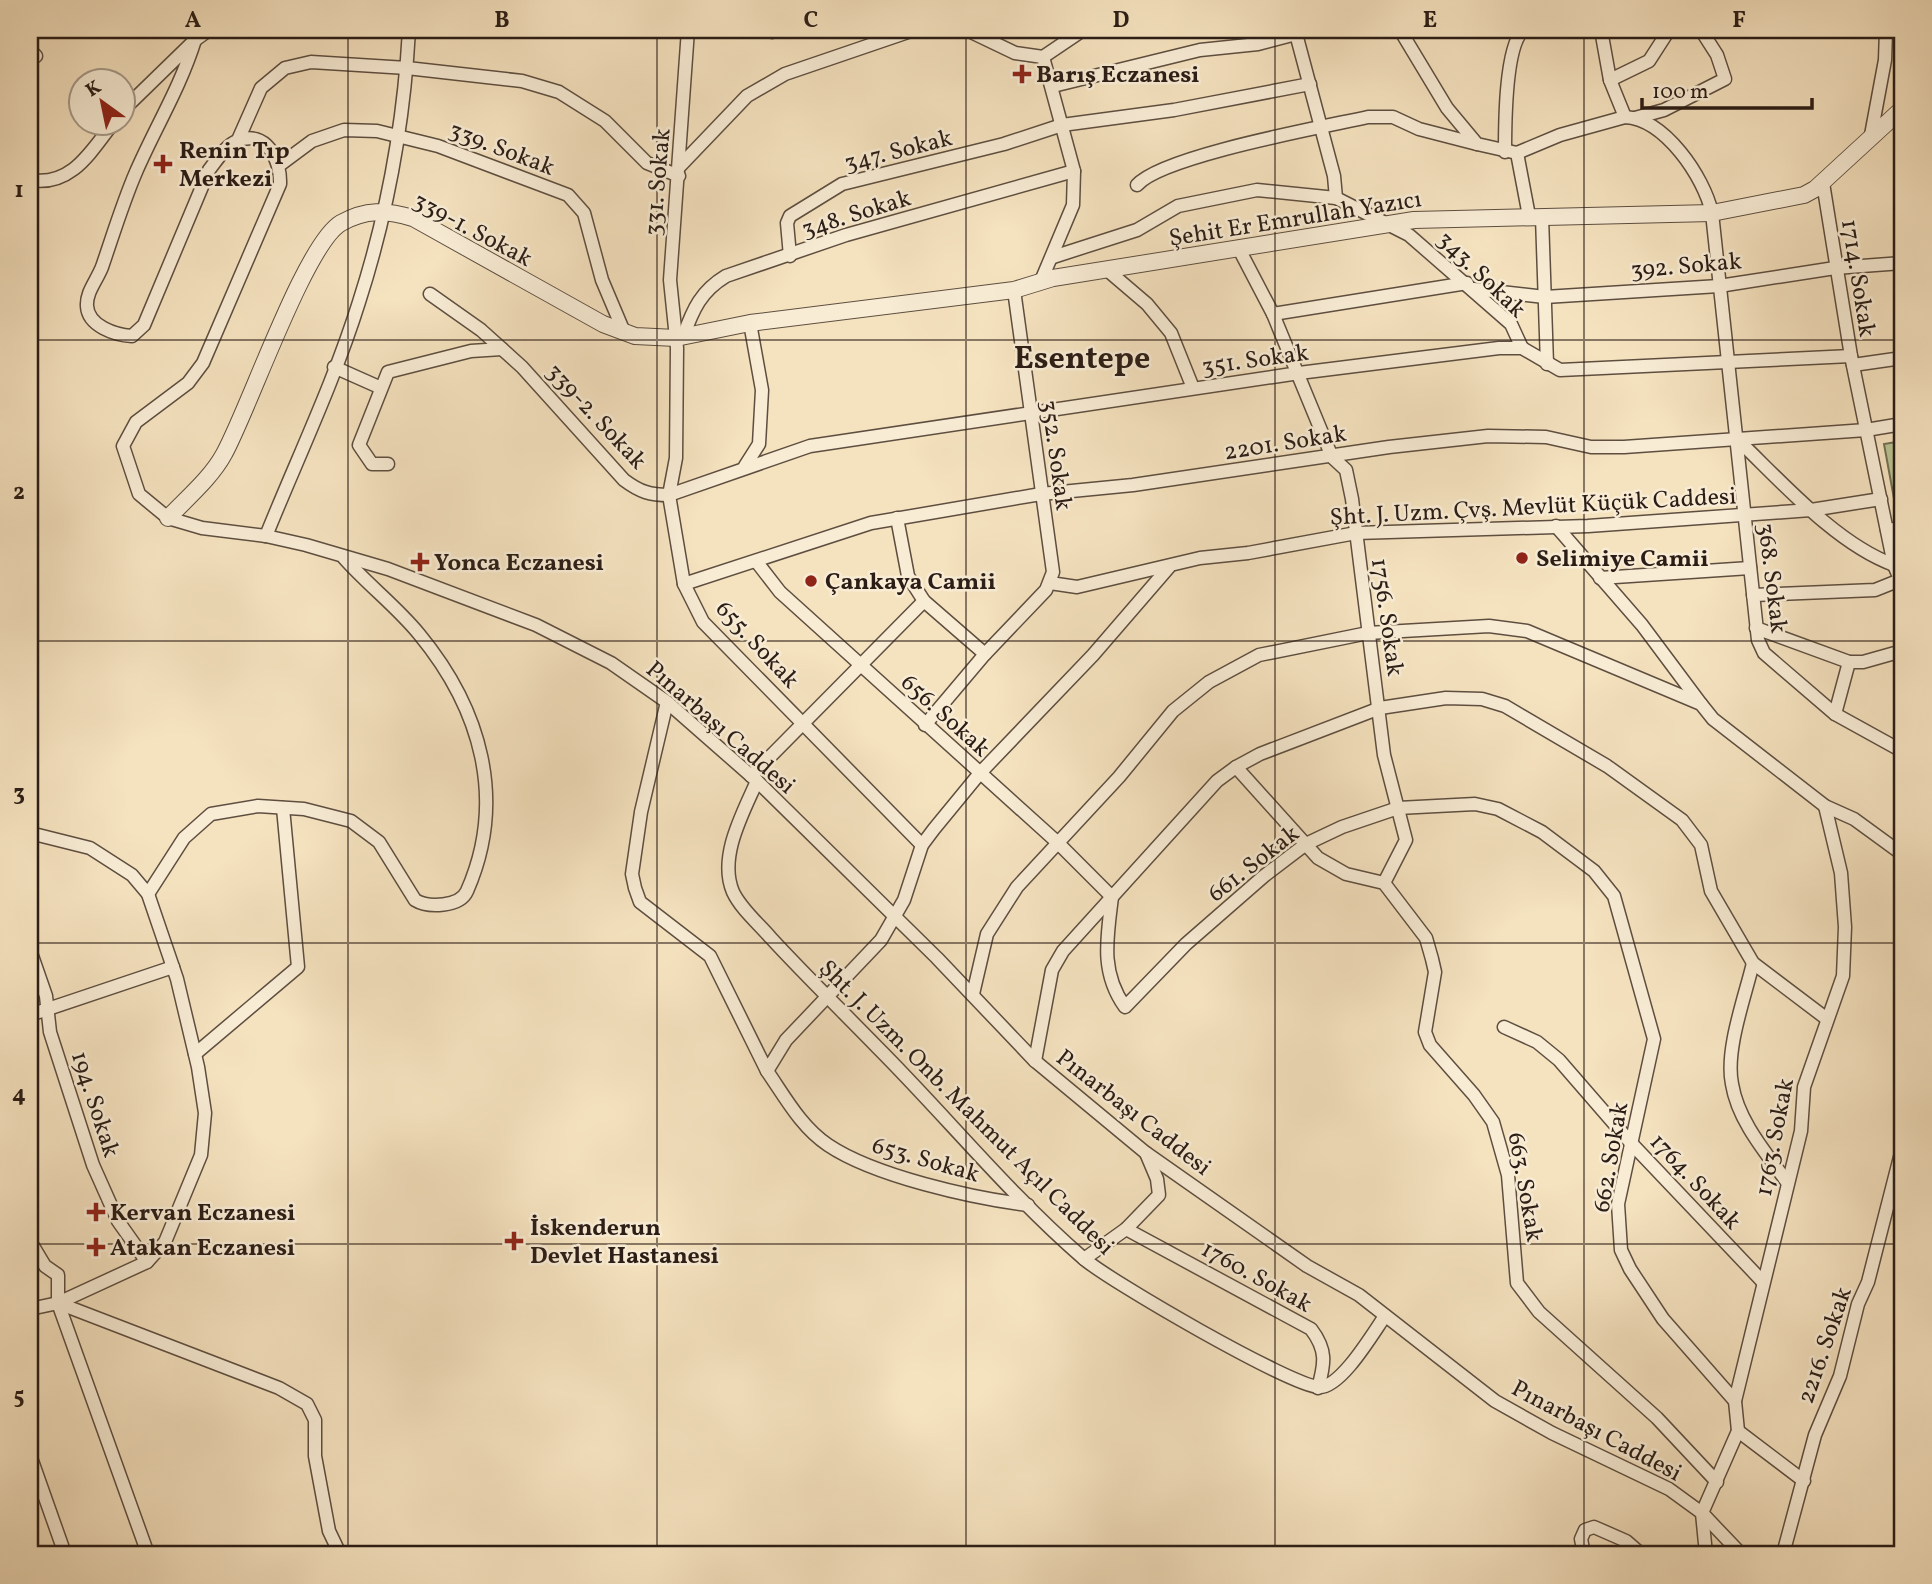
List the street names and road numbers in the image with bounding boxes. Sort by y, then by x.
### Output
street label: 339. Sokak [443,114,559,186]
street label: 347. Sokak [841,122,956,182]
street label: 331. Sokak [637,127,681,238]
street label: 348. Sokak [798,182,915,248]
street label: Şehit Er Emrullah Yazıcı [1167,183,1424,257]
street label: 339-1. Sokak [406,185,538,276]
street label: 1714. Sokak [1831,217,1883,340]
street label: 343. Sokak [1428,224,1533,327]
street label: 392. Sokak [1629,245,1743,289]
street label: 351. Sokak [1200,337,1311,385]
street label: 339-2. Sokak [537,357,654,478]
street label: 352. Sokak [1030,398,1080,513]
street label: 2201. Sokak [1222,418,1349,470]
street label: Şht. J. Uzm. Çvş. Mevlüt Küçük Caddesi [1329,480,1737,536]
street label: 368. Sokak [1747,521,1795,635]
street label: 1756. Sokak [1361,556,1411,679]
street label: 655. Sokak [707,594,806,697]
street label: Pınarbaşı Caddesi [637,654,802,803]
street label: 656. Sokak [892,667,997,766]
street label: 661. Sokak [1201,818,1307,911]
street label: Şht. J. Uzm. Onb. Mahmut Açıl Caddesi [810,953,1121,1264]
street label: Pınarbaşı Caddesi [1048,1042,1217,1185]
street label: 194. Sokak [61,1047,127,1162]
street label: 1763. Sokak [1748,1076,1804,1199]
street label: 662. Sokak [1586,1099,1638,1215]
street label: 1764. Sokak [1641,1127,1748,1238]
street label: 653. Sokak [868,1129,983,1192]
street label: 663. Sokak [1498,1130,1550,1245]
street label: 1760. Sokak [1194,1233,1318,1322]
street label: 2216. Sokak [1790,1283,1862,1409]
street label: Pınarbaşı Caddesi [1505,1373,1687,1491]

